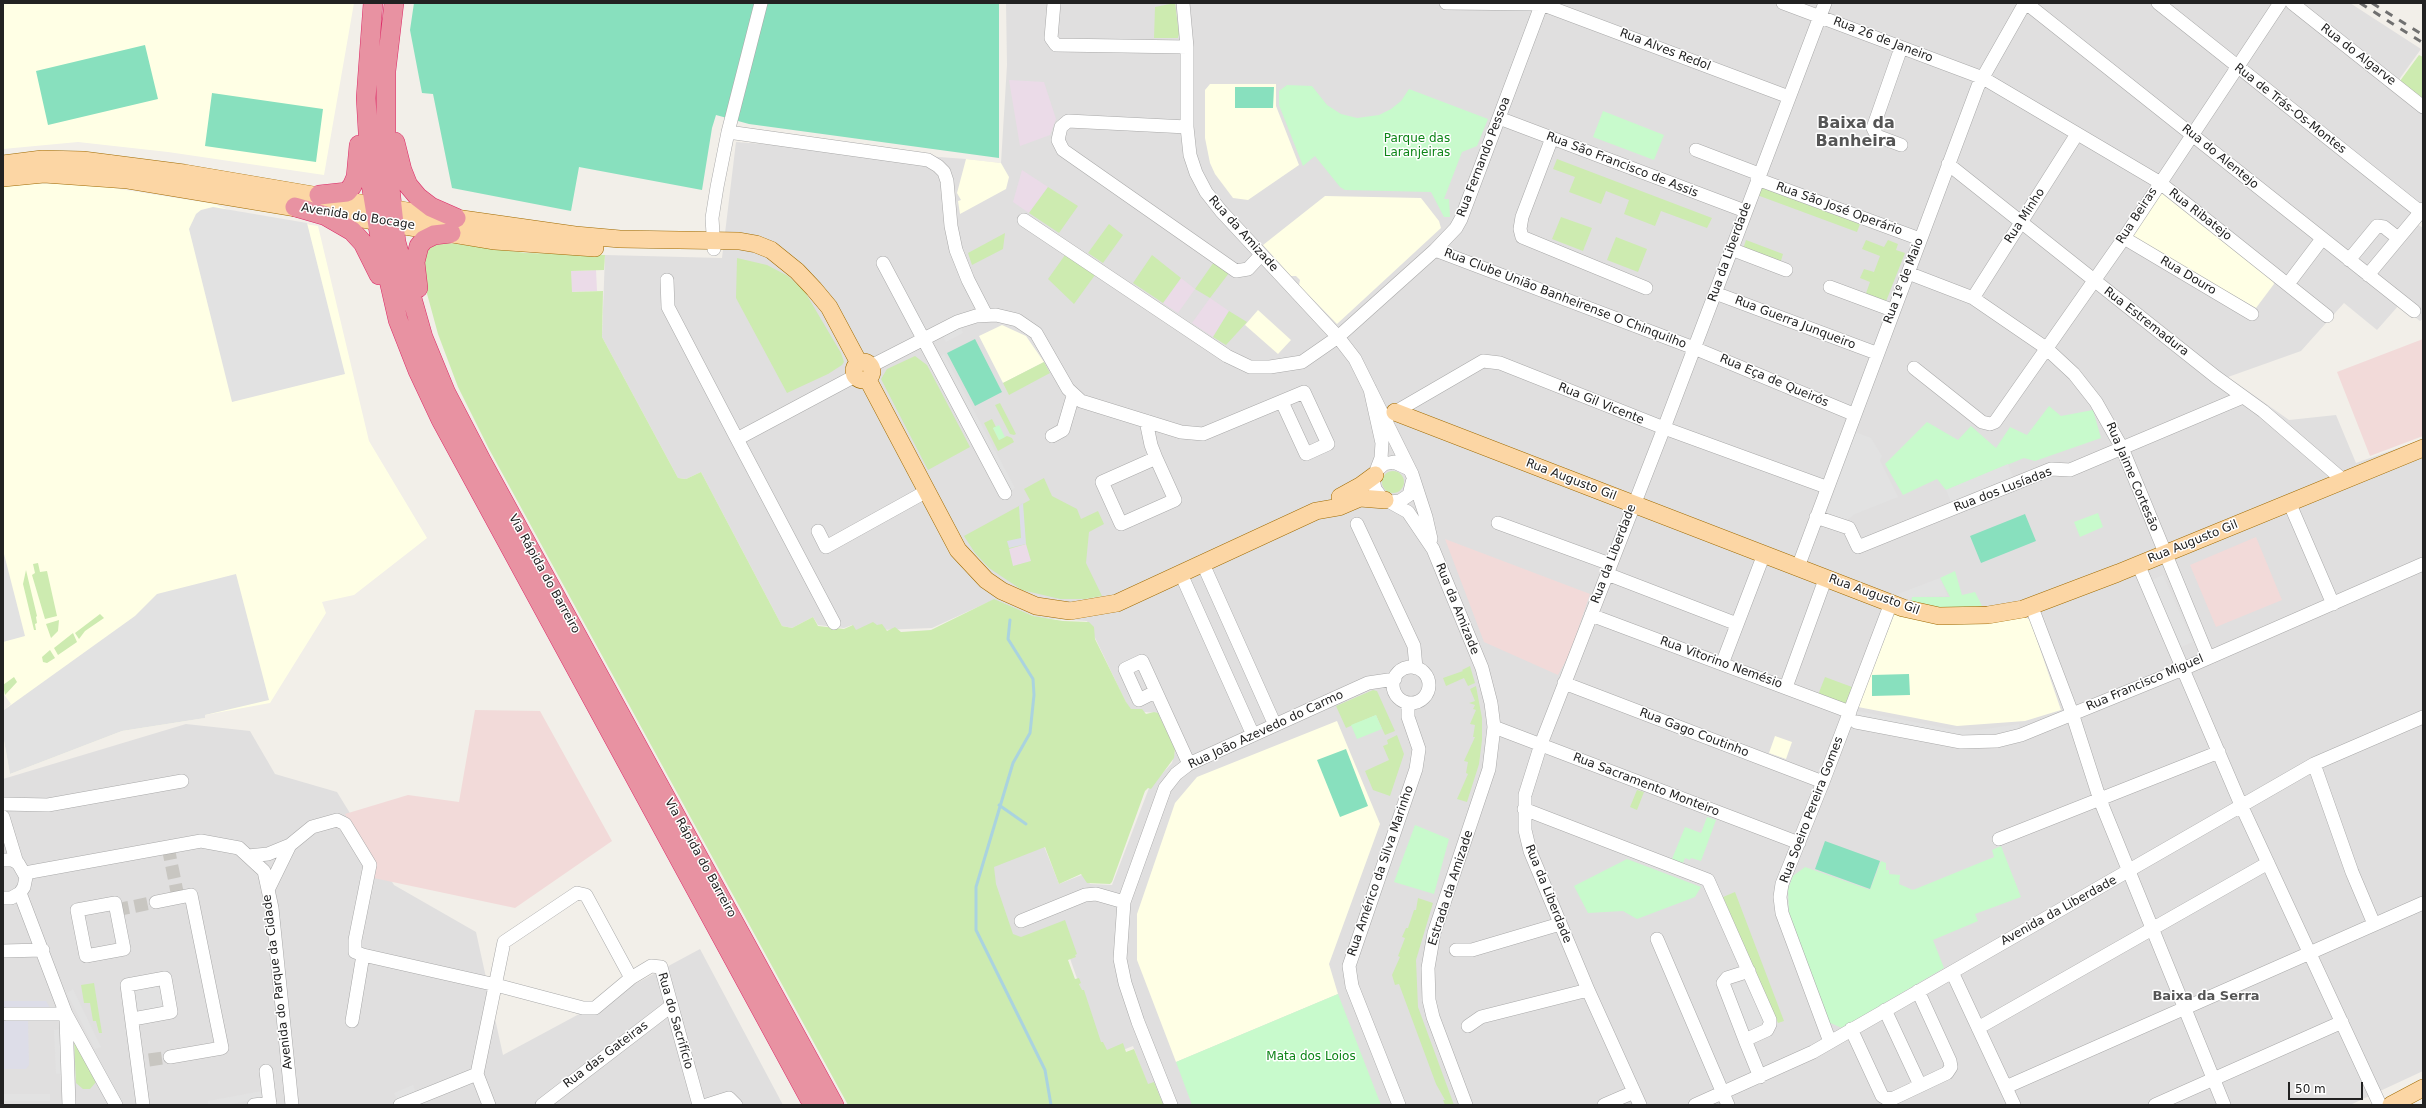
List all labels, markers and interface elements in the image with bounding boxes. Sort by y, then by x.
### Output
street label: Rua 26 de Janeiro [1831,14,1935,66]
street label: Rua do Algarve [2318,21,2398,89]
street label: Rua Alves Redol [1618,26,1712,74]
street label: Rua de Trás-Os-Montes [2231,61,2349,157]
street label: Rua Fernando Pessoa [1454,95,1514,219]
district label: Baixa da Banheira [1816,114,1896,152]
street label: Rua do Alentejo [2179,122,2261,192]
street label: Rua São Francisco de Assis [1544,129,1700,201]
park label: Parque das Laranjeiras [1384,132,1450,160]
street label: Rua São José Operário [1774,179,1904,239]
street label: Rua Beiras [2114,185,2160,247]
street label: Rua Minho [2002,186,2048,246]
street label: Rua Ribatejo [2166,186,2234,244]
street label: Rua da Amizade [1205,193,1281,275]
street label: Rua da Liberdade [1705,200,1755,304]
street label: Avenida do Bocage [300,201,416,233]
street label: Rua 1º de Maio [1881,236,1927,326]
street label: Rua Clube União Banheirense O Chinquilho [1442,246,1688,352]
street label: Rua Douro [2157,254,2219,298]
street label: Rua Estremadura [2101,284,2191,360]
street label: Rua Guerra Junqueiro [1732,293,1858,353]
street label: Rua Eça de Queirós [1717,352,1831,410]
street label: Rua Gil Vicente [1556,380,1646,428]
street label: Rua Jaime Cortesão [2102,420,2162,534]
street label: Rua Augusto Gil [1524,456,1618,504]
street label: Rua dos Lusíadas [1952,465,2054,515]
street label: Rua da Liberdade [1588,502,1640,606]
street label: Via Rápida do Barreiro [505,512,583,636]
street label: Rua Augusto Gil [2146,517,2240,567]
street label: Rua da Amizade [1432,561,1482,657]
street label: Rua Augusto Gil [1827,572,1921,618]
street label: Rua Vitorino Nemésio [1658,634,1784,692]
street label: Rua Francisco Miguel [2084,652,2206,714]
street label: Rua João Azevedo do Carmo [1186,688,1346,772]
street label: Rua Gago Coutinho [1637,706,1751,760]
street label: Rua Soeiro Pereira Gomes [1777,735,1847,885]
street label: Rua Sacramento Monteiro [1571,750,1721,820]
street label: Rua Américo da Silva Marinho [1345,784,1417,958]
street label: Via Rápida do Barreiro [661,796,739,920]
street label: Estrada da Amizade [1426,829,1476,947]
street label: Rua da Liberdade [1522,843,1574,945]
street label: Avenida da Liberdade [1999,873,2119,949]
street label: Avenida do Parque da Cidade [260,894,296,1070]
street label: Rua do Sacrifício [654,971,696,1071]
district label: Baixa da Serra [2152,989,2260,1005]
street label: Rua das Gateiras [561,1018,651,1092]
park label: Mata dos Loios [1266,1050,1356,1064]
scale bar [2290,1074,2365,1100]
text: 50 m [2295,1082,2326,1096]

